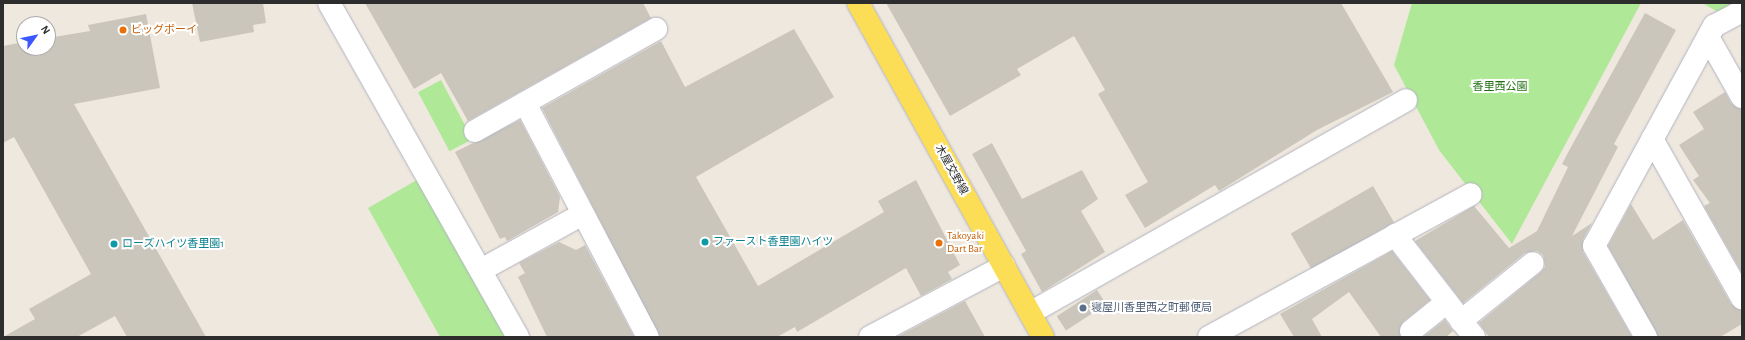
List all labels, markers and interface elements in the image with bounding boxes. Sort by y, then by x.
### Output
north arrow [16,16,56,56]
place label: ビッグボーイ [131,23,197,37]
text: N [39,24,52,36]
marker: ビッグボーイ [118,25,128,35]
park label: 香里西公園 [1473,80,1527,94]
street label: 木屋交野線 [932,143,970,197]
place label: Takoyaki Dart Bar [947,230,984,256]
place label: ファースト香里園ハイツ [713,235,834,249]
place label: ローズハイツ香里園1 [122,237,225,251]
marker: ファースト香里園ハイツ [700,237,710,247]
marker: Takoyaki Dart Bar [934,238,944,248]
marker: ローズハイツ香里園1 [109,239,119,249]
place label: 寝屋川香里西之町郵便局 [1091,301,1212,315]
marker: 寝屋川香里西之町郵便局 [1078,303,1088,313]

